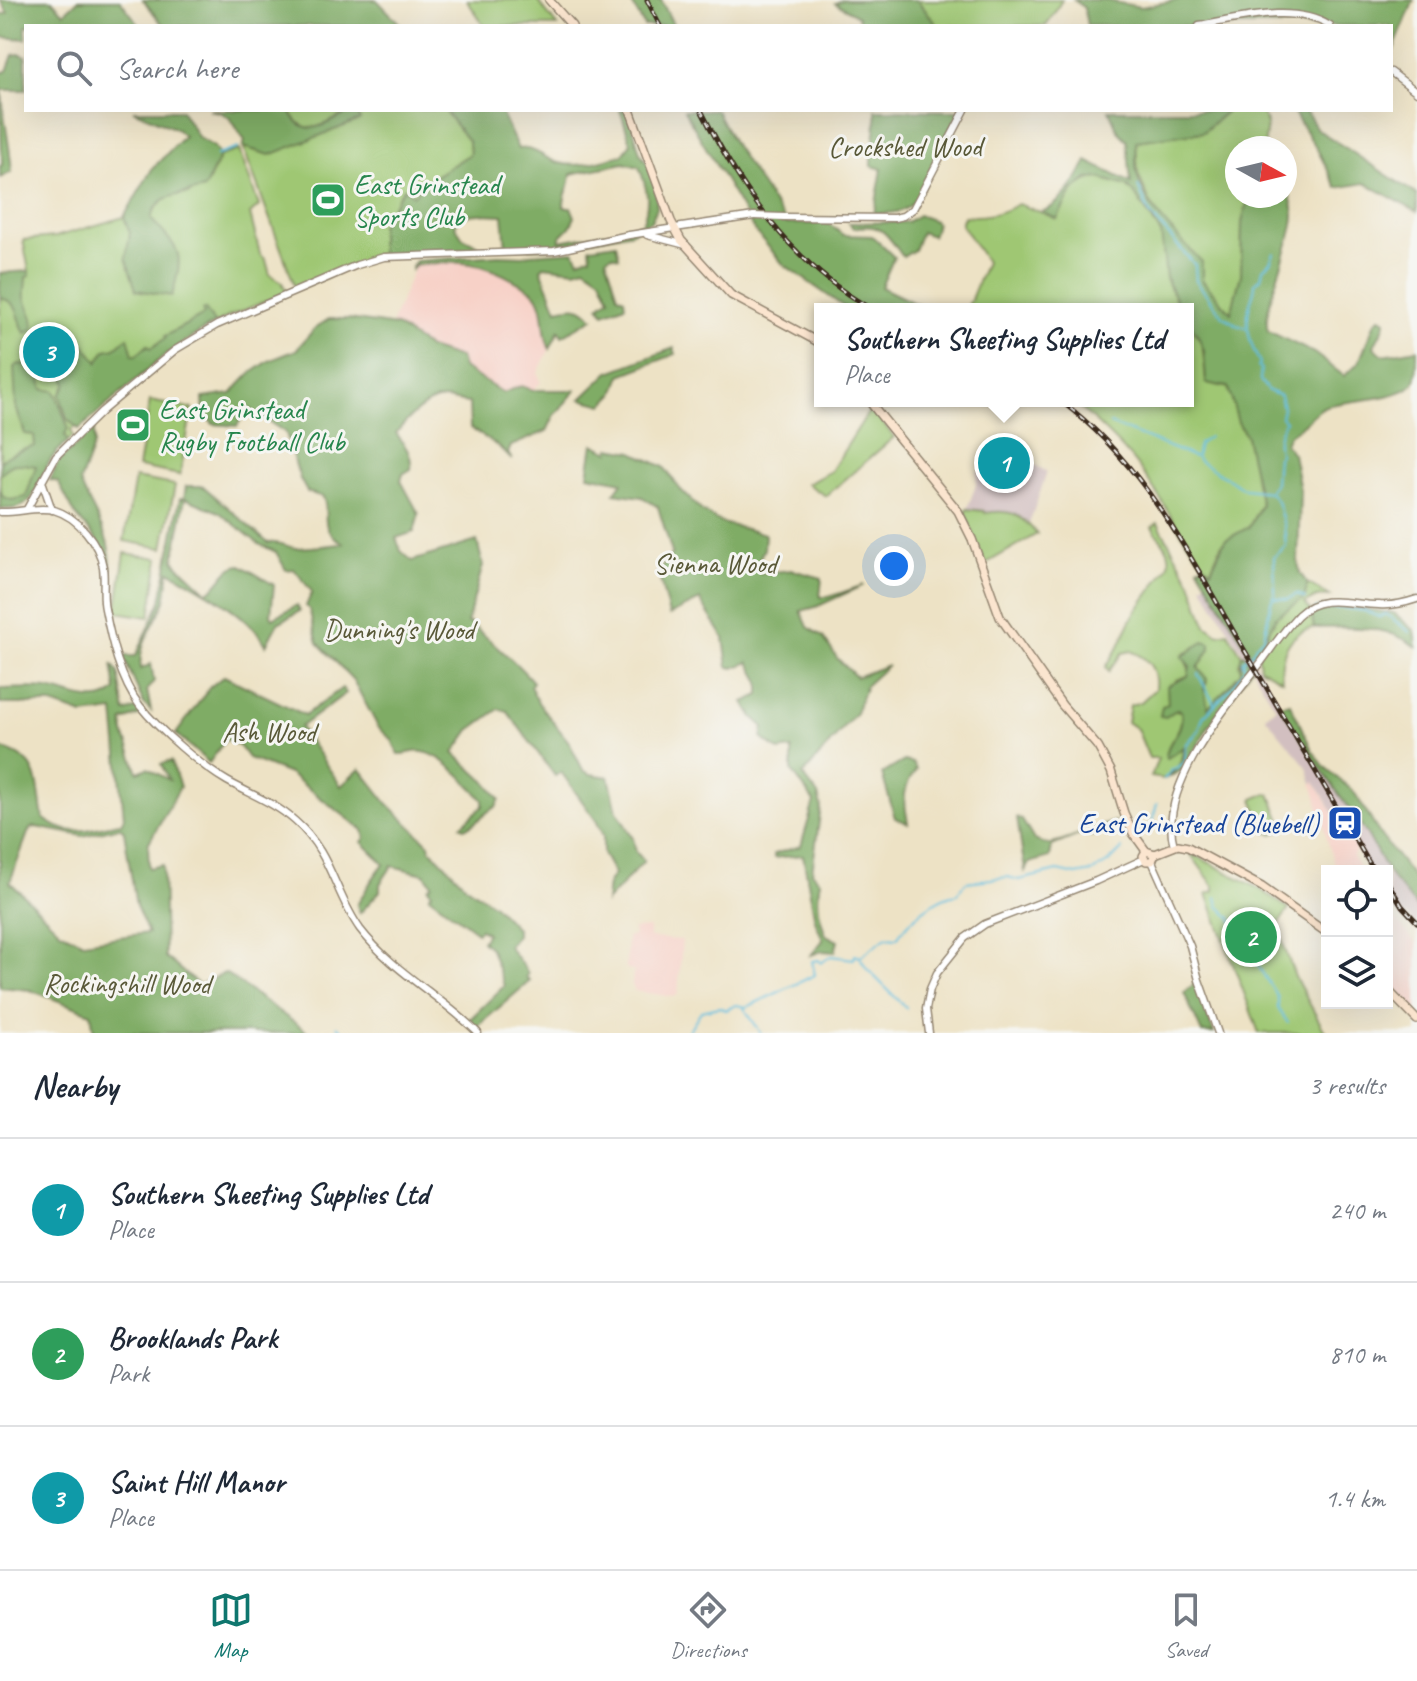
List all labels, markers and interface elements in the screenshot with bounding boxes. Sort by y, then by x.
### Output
search box [24,24,1393,112]
icon: search [52,46,96,90]
text: Search here [116,49,238,87]
park label: Crockshed Wood [828,129,986,164]
north arrow [1225,136,1297,208]
place label: East Grinstead Sports Club [354,167,503,234]
sports icon: East Grinstead Sports Club [309,181,347,219]
popup [814,303,1194,407]
text: Southern Sheeting Supplies Ltd [844,320,1164,358]
pin: 3 [23,322,75,382]
text: Place [844,358,890,391]
place label: East Grinstead Rugby Football Club [159,392,346,459]
sports icon: East Grinstead Rugby Football Club [114,406,152,444]
pin: 1 [978,433,1030,493]
park label: Sienna Wood [654,546,780,581]
your location [874,546,914,586]
park label: Dunning's Wood [324,612,478,647]
park label: Ash Wood [222,714,320,749]
station icon: East Grinstead (Bluebell) [1326,804,1364,842]
place label: East Grinstead (Bluebell) [1079,806,1321,841]
map controls [1321,865,1393,1009]
button: locate [1321,865,1393,937]
pin: 2 [1225,907,1277,967]
button: layers [1321,937,1393,1009]
park label: Rockingshill Wood [43,966,215,1001]
text: Nearby [32,1064,118,1107]
text: 3 results [1309,1069,1385,1102]
text: Southern Sheeting Supplies Ltd [108,1175,428,1213]
text: 1 [52,1194,64,1227]
text: 240 m [1329,1194,1385,1227]
text: Place [108,1213,154,1246]
text: Brooklands Park [108,1319,277,1357]
text: 2 [52,1338,64,1371]
text: 810 m [1329,1338,1385,1371]
text: Park [108,1357,149,1390]
text: Saint Hill Manor [108,1463,284,1501]
text: 3 [52,1482,64,1515]
text: 1.4 km [1325,1482,1385,1515]
text: Place [108,1501,154,1534]
tab: Map [209,1588,253,1664]
tab: Directions [670,1588,747,1664]
tab: Saved [1164,1588,1208,1664]

